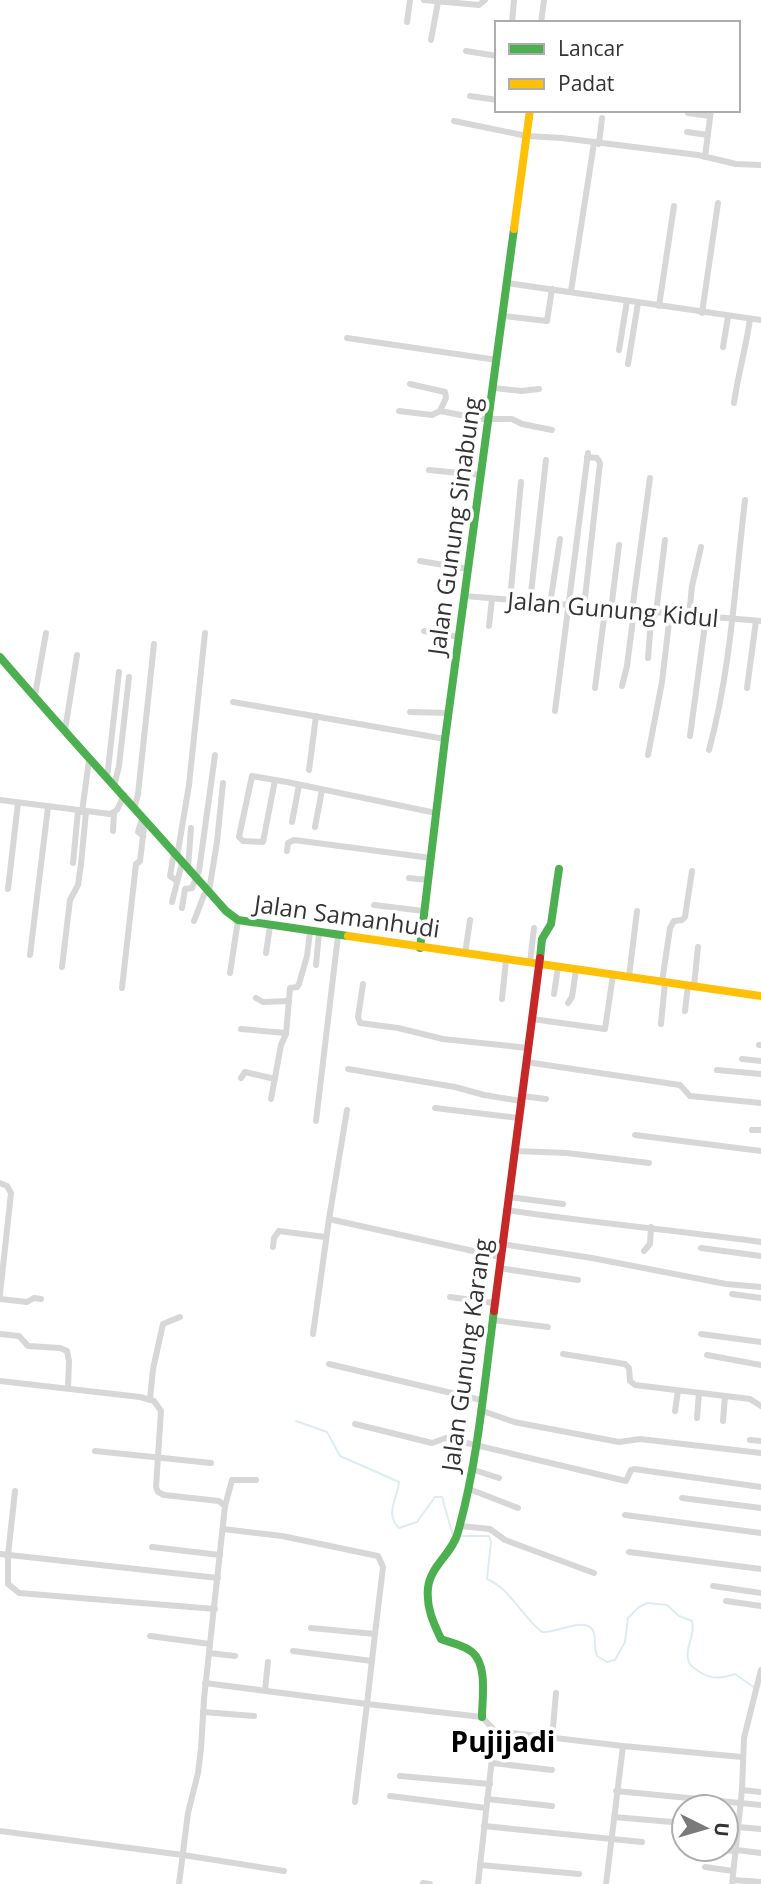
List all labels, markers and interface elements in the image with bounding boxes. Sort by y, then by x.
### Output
legend [495,21,740,112]
text: Lancar [558,34,624,62]
text: Padat [558,69,614,97]
street label: Jalan Gunung Sinabung [419,395,488,659]
street label: Jalan Gunung Kidul [504,583,720,634]
street label: Jalan Samanhudi [250,886,442,945]
street label: Jalan Gunung Karang [433,1236,498,1475]
district label: Pujijadi [451,1722,555,1760]
north arrow [670,1793,740,1863]
text: U [708,1821,736,1838]

